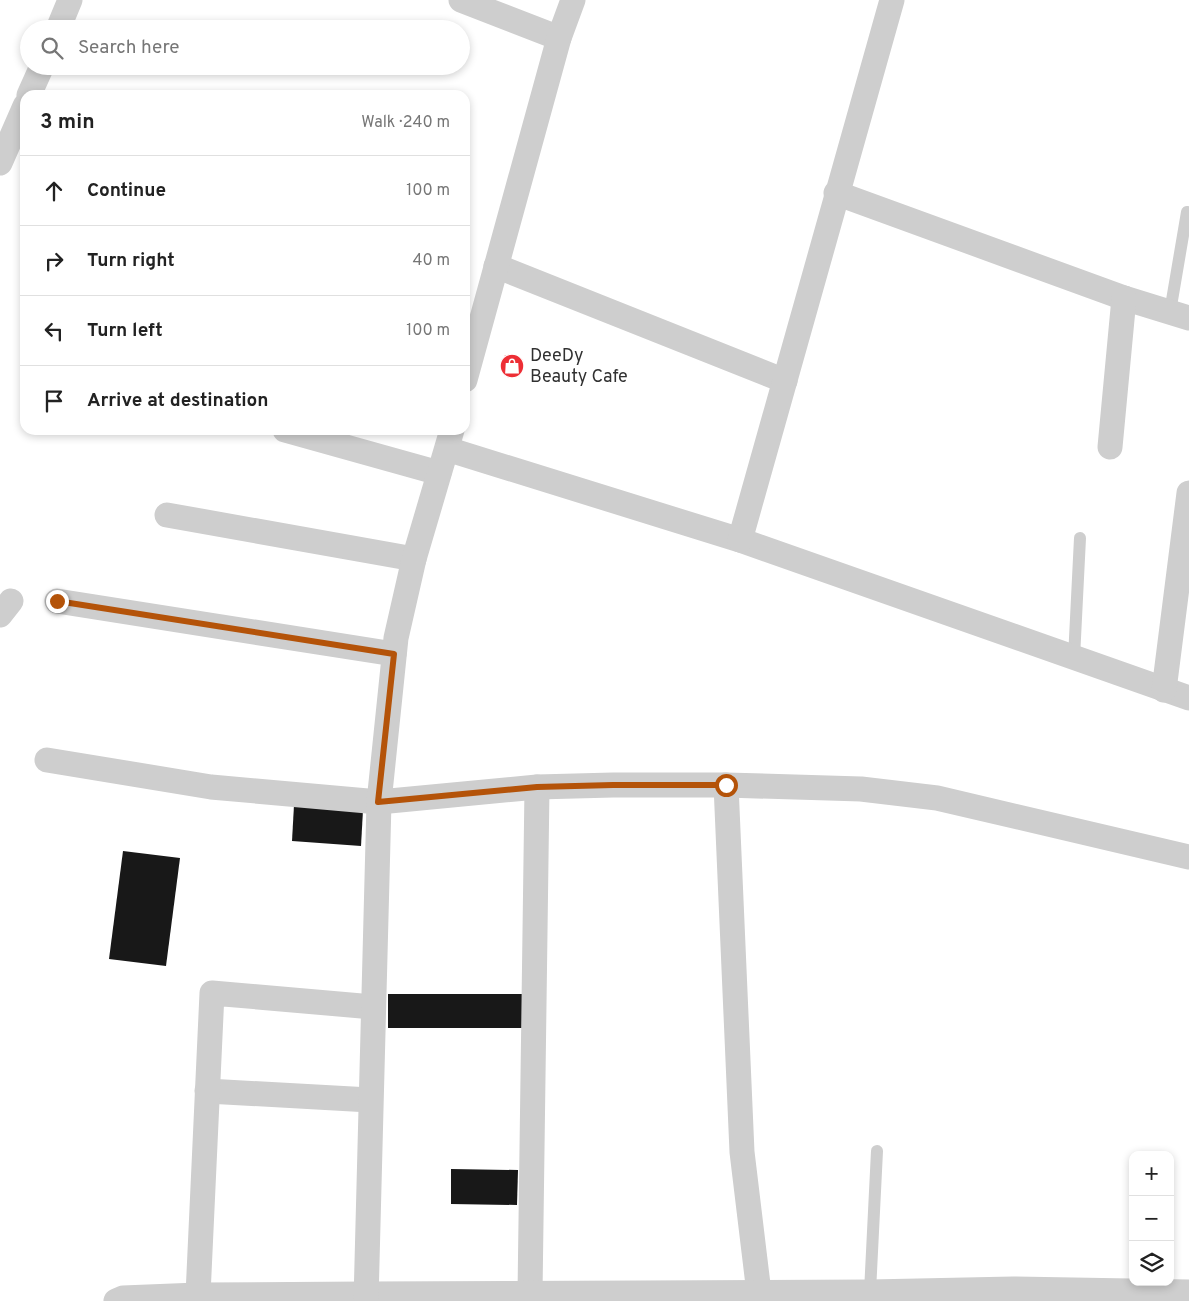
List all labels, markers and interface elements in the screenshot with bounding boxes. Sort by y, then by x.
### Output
search box [20,20,470,75]
icon: search [38,34,66,62]
text: Search here [78,36,180,60]
text: 3 min [40,109,95,136]
text: Walk · 240 m [361,113,450,133]
icon: ahead [40,177,68,205]
text: Continue [87,179,166,203]
text: 100 m [406,181,450,201]
icon: right [40,247,68,275]
text: Turn right [87,249,175,273]
text: 40 m [412,251,450,271]
icon: left [40,317,68,345]
text: Turn left [87,319,163,343]
text: 100 m [406,321,450,341]
place label: DeeDy Beauty Cafe [530,345,628,389]
shop icon: DeeDy Beauty Cafe [499,353,525,379]
icon: arrive [40,387,68,415]
text: Arrive at destination [87,389,268,413]
route end [46,590,69,613]
route start [715,774,738,797]
map controls [1129,1151,1174,1286]
button: + [1129,1151,1174,1196]
button: − [1129,1196,1174,1241]
button: layers [1129,1241,1174,1286]

